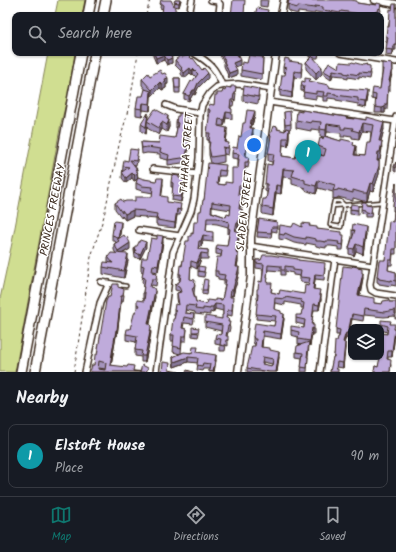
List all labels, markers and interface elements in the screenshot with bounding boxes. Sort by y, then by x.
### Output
search box [12,12,384,56]
text: Search here [58,22,132,46]
icon: search [26,23,48,45]
street label: TAHARA STREET [175,111,199,194]
your location [244,135,264,155]
pin: 1 [295,140,321,173]
street label: PRINCES FREEWAY [35,162,71,257]
street label: SLADEN STREET [232,169,258,252]
map controls [348,324,384,360]
button: layers [348,324,384,360]
text: Nearby [16,385,68,412]
text: Elstoft House [55,434,145,458]
text: 1 [28,446,32,467]
text: 90 m [351,446,379,467]
text: Place [55,458,83,479]
tab: Map [50,504,72,546]
tab: Directions [173,504,219,546]
tab: Saved [320,504,346,546]

